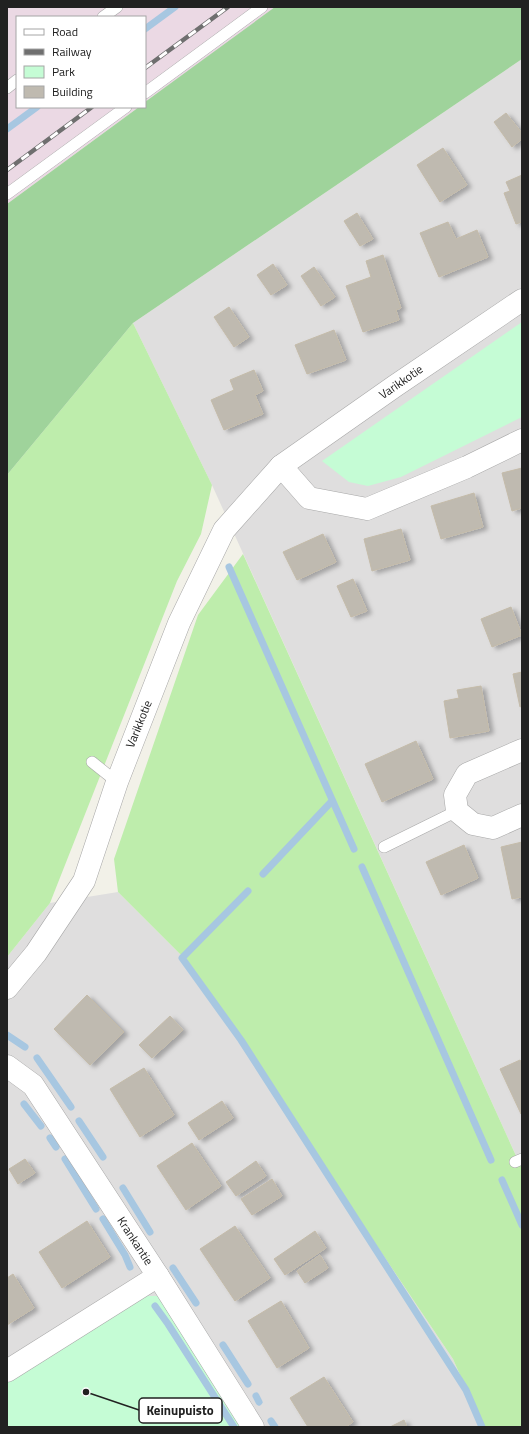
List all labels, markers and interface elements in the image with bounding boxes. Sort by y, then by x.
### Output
legend [16,16,146,108]
text: Road [52,22,78,41]
text: Railway [52,42,92,61]
text: Park [52,62,75,81]
text: Building [52,82,93,101]
street label: Varikkotie [375,359,427,404]
street label: Varikkotie [120,697,157,751]
street label: Krankantie [113,1213,158,1269]
callout: Keinupuisto [139,1398,222,1423]
text: Keinupuisto [146,1400,214,1420]

